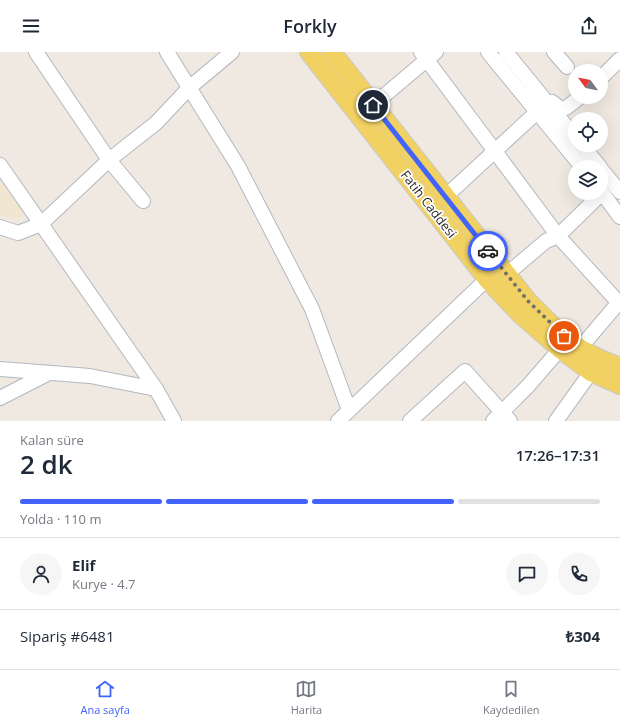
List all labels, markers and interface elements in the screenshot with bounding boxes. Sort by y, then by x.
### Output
text: Forkly [283,14,337,38]
icon: menu [20,15,42,37]
icon: share [578,15,600,37]
north arrow [568,64,608,104]
map controls [568,64,608,200]
pin [356,88,390,122]
icon: home [362,94,384,116]
button: locate [568,112,608,152]
button: layers [568,160,608,200]
street label: Fatih Caddesi [397,166,461,242]
courier [468,231,508,271]
icon: car [477,240,499,262]
pin [547,319,581,353]
icon: bag [553,325,575,347]
text: Kalan süre [20,431,84,449]
text: 17:26–17:31 [516,445,600,465]
text: 2 dk [20,446,73,482]
text: Yolda · 110 m [20,510,101,528]
button: person [20,553,62,595]
button: chat [506,553,548,595]
button: phone [558,553,600,595]
text: Elif [72,555,95,575]
text: Kurye · 4.7 [72,575,136,593]
text: Sipariş #6481 [20,626,114,646]
text: ₺304 [566,626,600,646]
tab: Ana sayfa [80,678,130,717]
tab: Harita [291,678,322,717]
tab: Kaydedilen [483,678,540,717]

